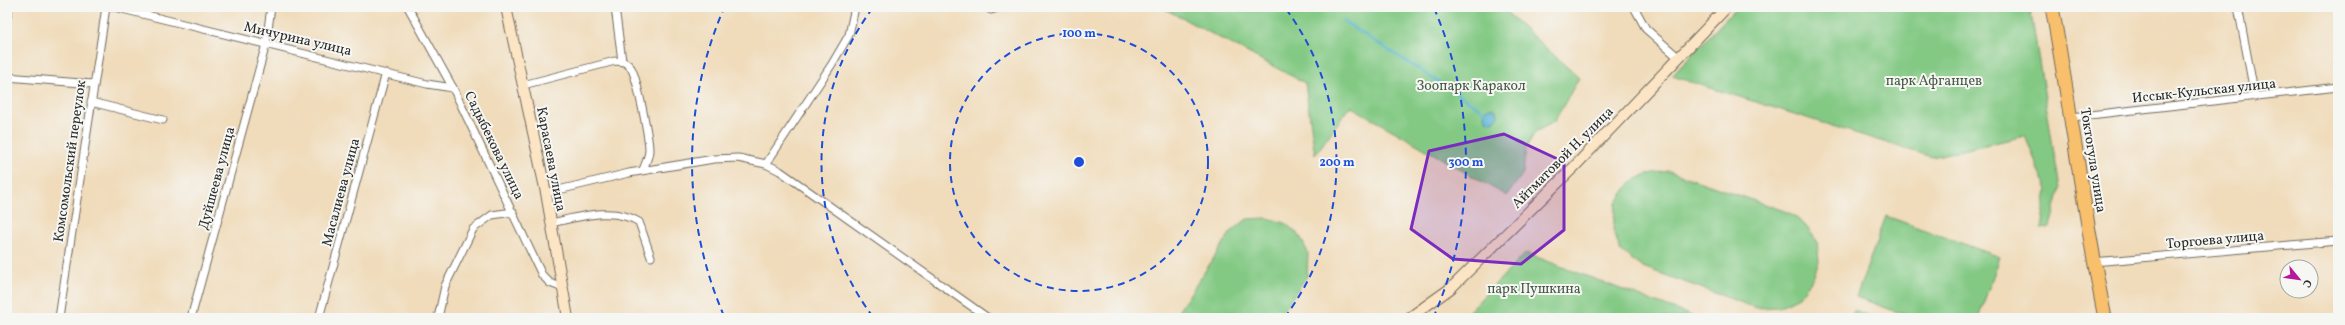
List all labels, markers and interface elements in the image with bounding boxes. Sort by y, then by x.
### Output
street label: Мичурина улица [242,18,353,61]
text: 100 m [1062,26,1096,42]
park label: парк Афганцев [1886,72,1982,91]
street label: Иссык-Кульская улица [2131,74,2277,109]
park label: Зоопарк Каракол [1416,77,1526,96]
street label: Комсомольский переулок [50,78,91,243]
street label: Садыбекова улица [459,88,528,203]
street label: Айтматовой Н. улица [1508,103,1618,213]
street label: Карасаева улица [531,105,570,213]
street label: Токтогула улица [2075,106,2110,214]
street label: Дуйшеева улица [195,125,240,232]
street label: Масалиева улица [318,136,365,249]
centre of rings [1072,155,1086,169]
text: 200 m [1319,155,1355,171]
text: 300 m [1449,155,1484,171]
street label: Торгоева улица [2165,227,2265,254]
north arrow [2279,259,2319,299]
text: С [2298,276,2315,290]
park label: парк Пушкина [1487,280,1581,299]

